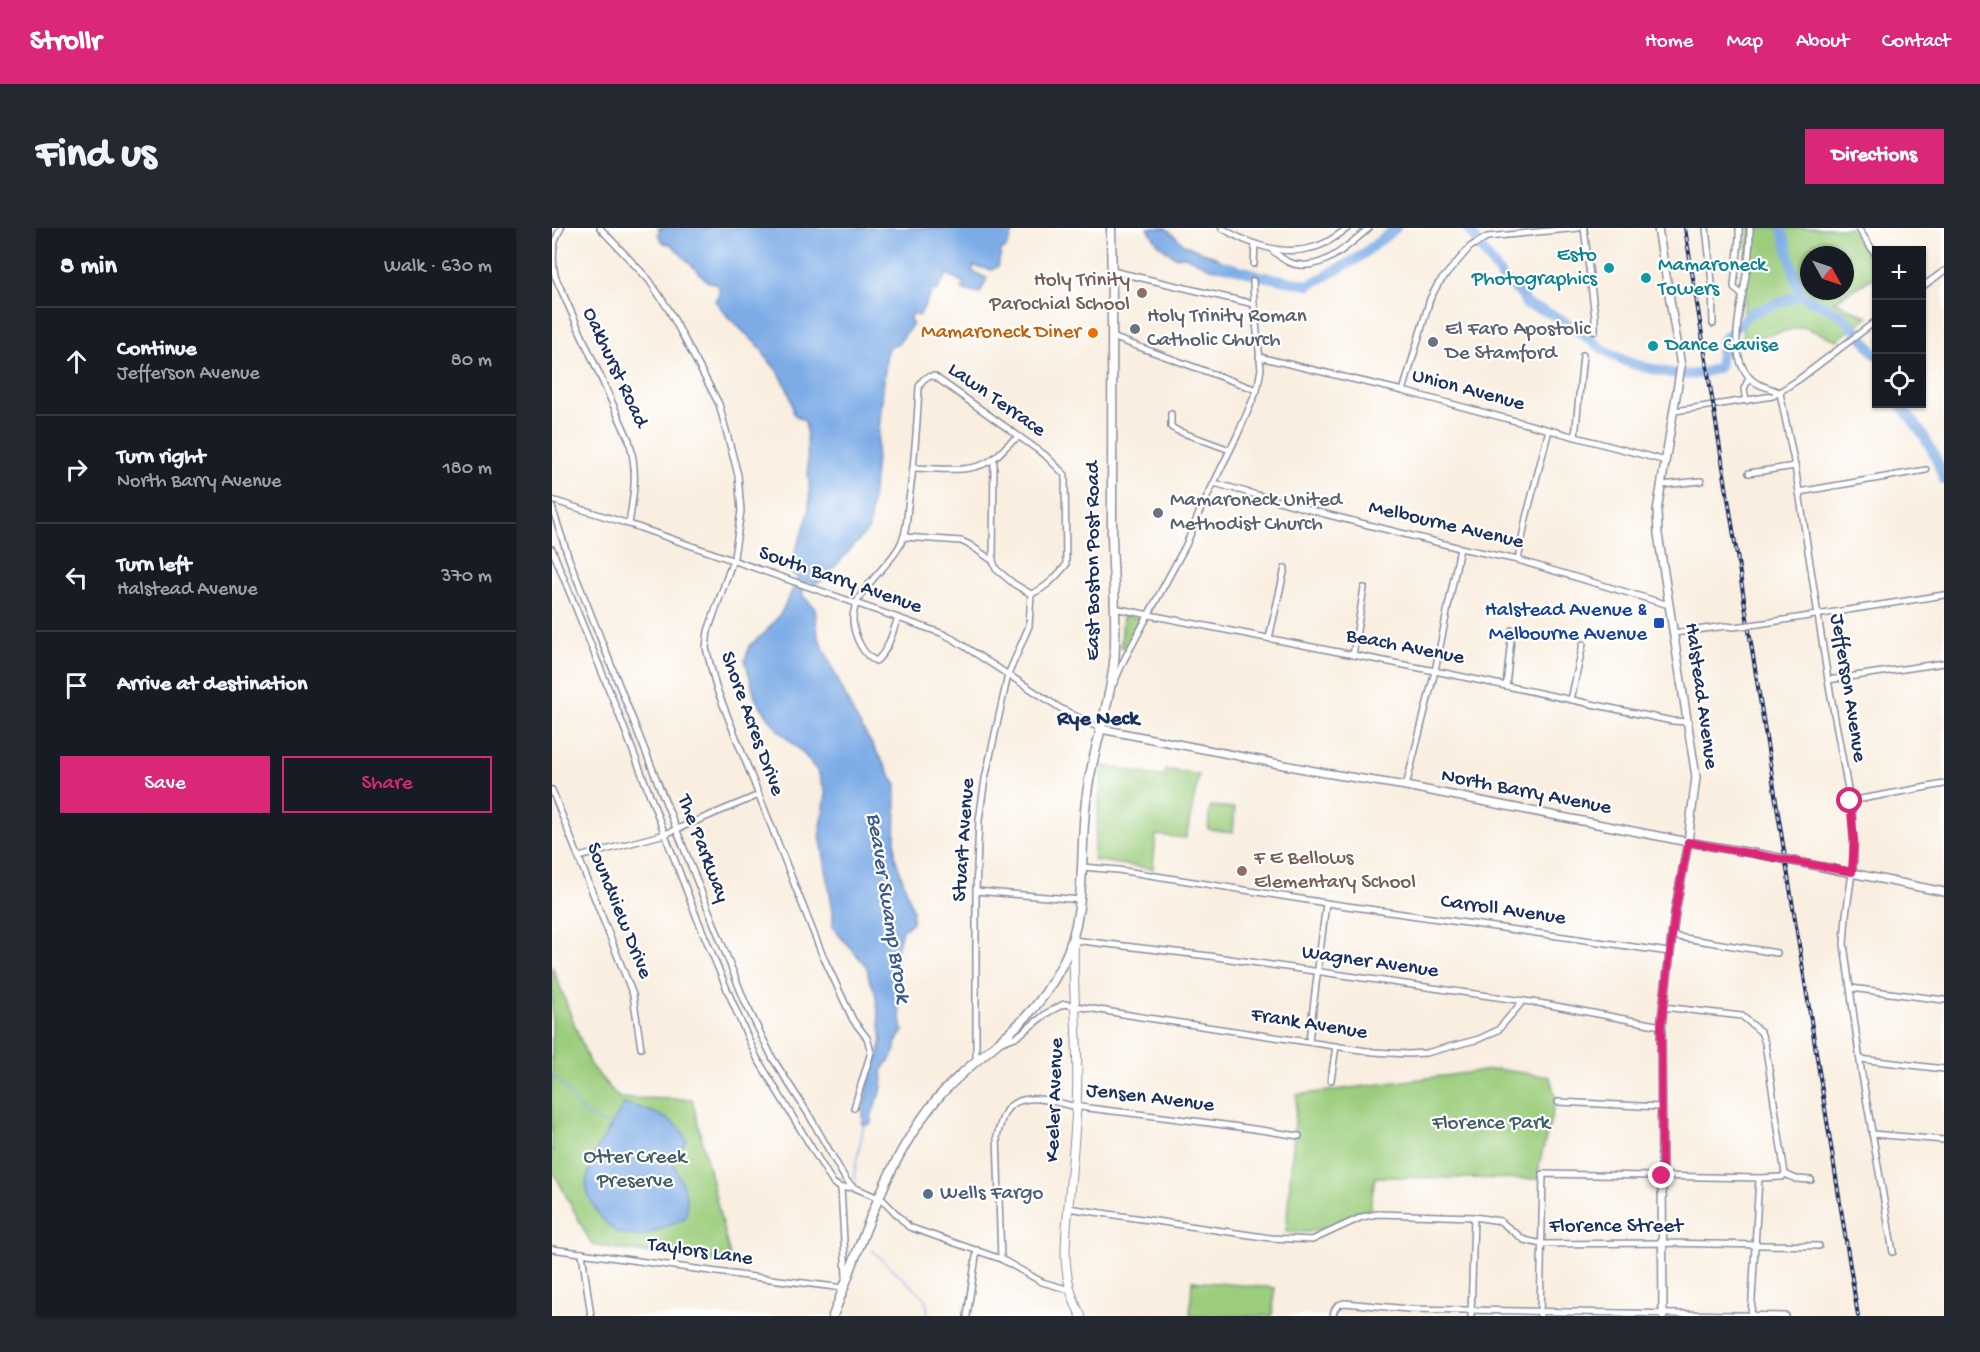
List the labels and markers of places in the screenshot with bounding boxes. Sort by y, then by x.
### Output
place label: Esto Photographics [1471,244,1598,293]
place label: Mamaroneck Towers [1657,254,1769,303]
marker: Esto Photographics [1602,261,1616,275]
place label: Holy Trinity Parochial School [989,269,1130,318]
marker: Mamaroneck Towers [1639,271,1653,285]
marker: Holy Trinity Parochial School [1135,286,1149,300]
place label: Holy Trinity Roman Catholic Church [1147,305,1307,354]
place label: El Faro Apostolic De Stamford [1443,318,1591,367]
place label: Mamaroneck Diner [921,321,1083,346]
marker: Holy Trinity Roman Catholic Church [1128,322,1142,336]
marker: Mamaroneck Diner [1086,326,1100,340]
place label: Dance Cavise [1663,334,1780,359]
marker: El Faro Apostolic De Stamford [1426,335,1440,349]
marker: Dance Cavise [1646,339,1660,353]
place label: Mamaroneck United Methodist Church [1170,489,1343,538]
marker: Mamaroneck United Methodist Church [1151,506,1165,520]
place label: Halstead Avenue & Melbourne Avenue [1485,599,1648,648]
marker: Halstead Avenue & Melbourne Avenue [1652,616,1666,630]
place label: F E Bellows Elementary School [1253,847,1416,896]
marker: F E Bellows Elementary School [1235,864,1249,878]
place label: Wells Fargo [940,1182,1043,1207]
marker: Wells Fargo [921,1187,935,1201]

